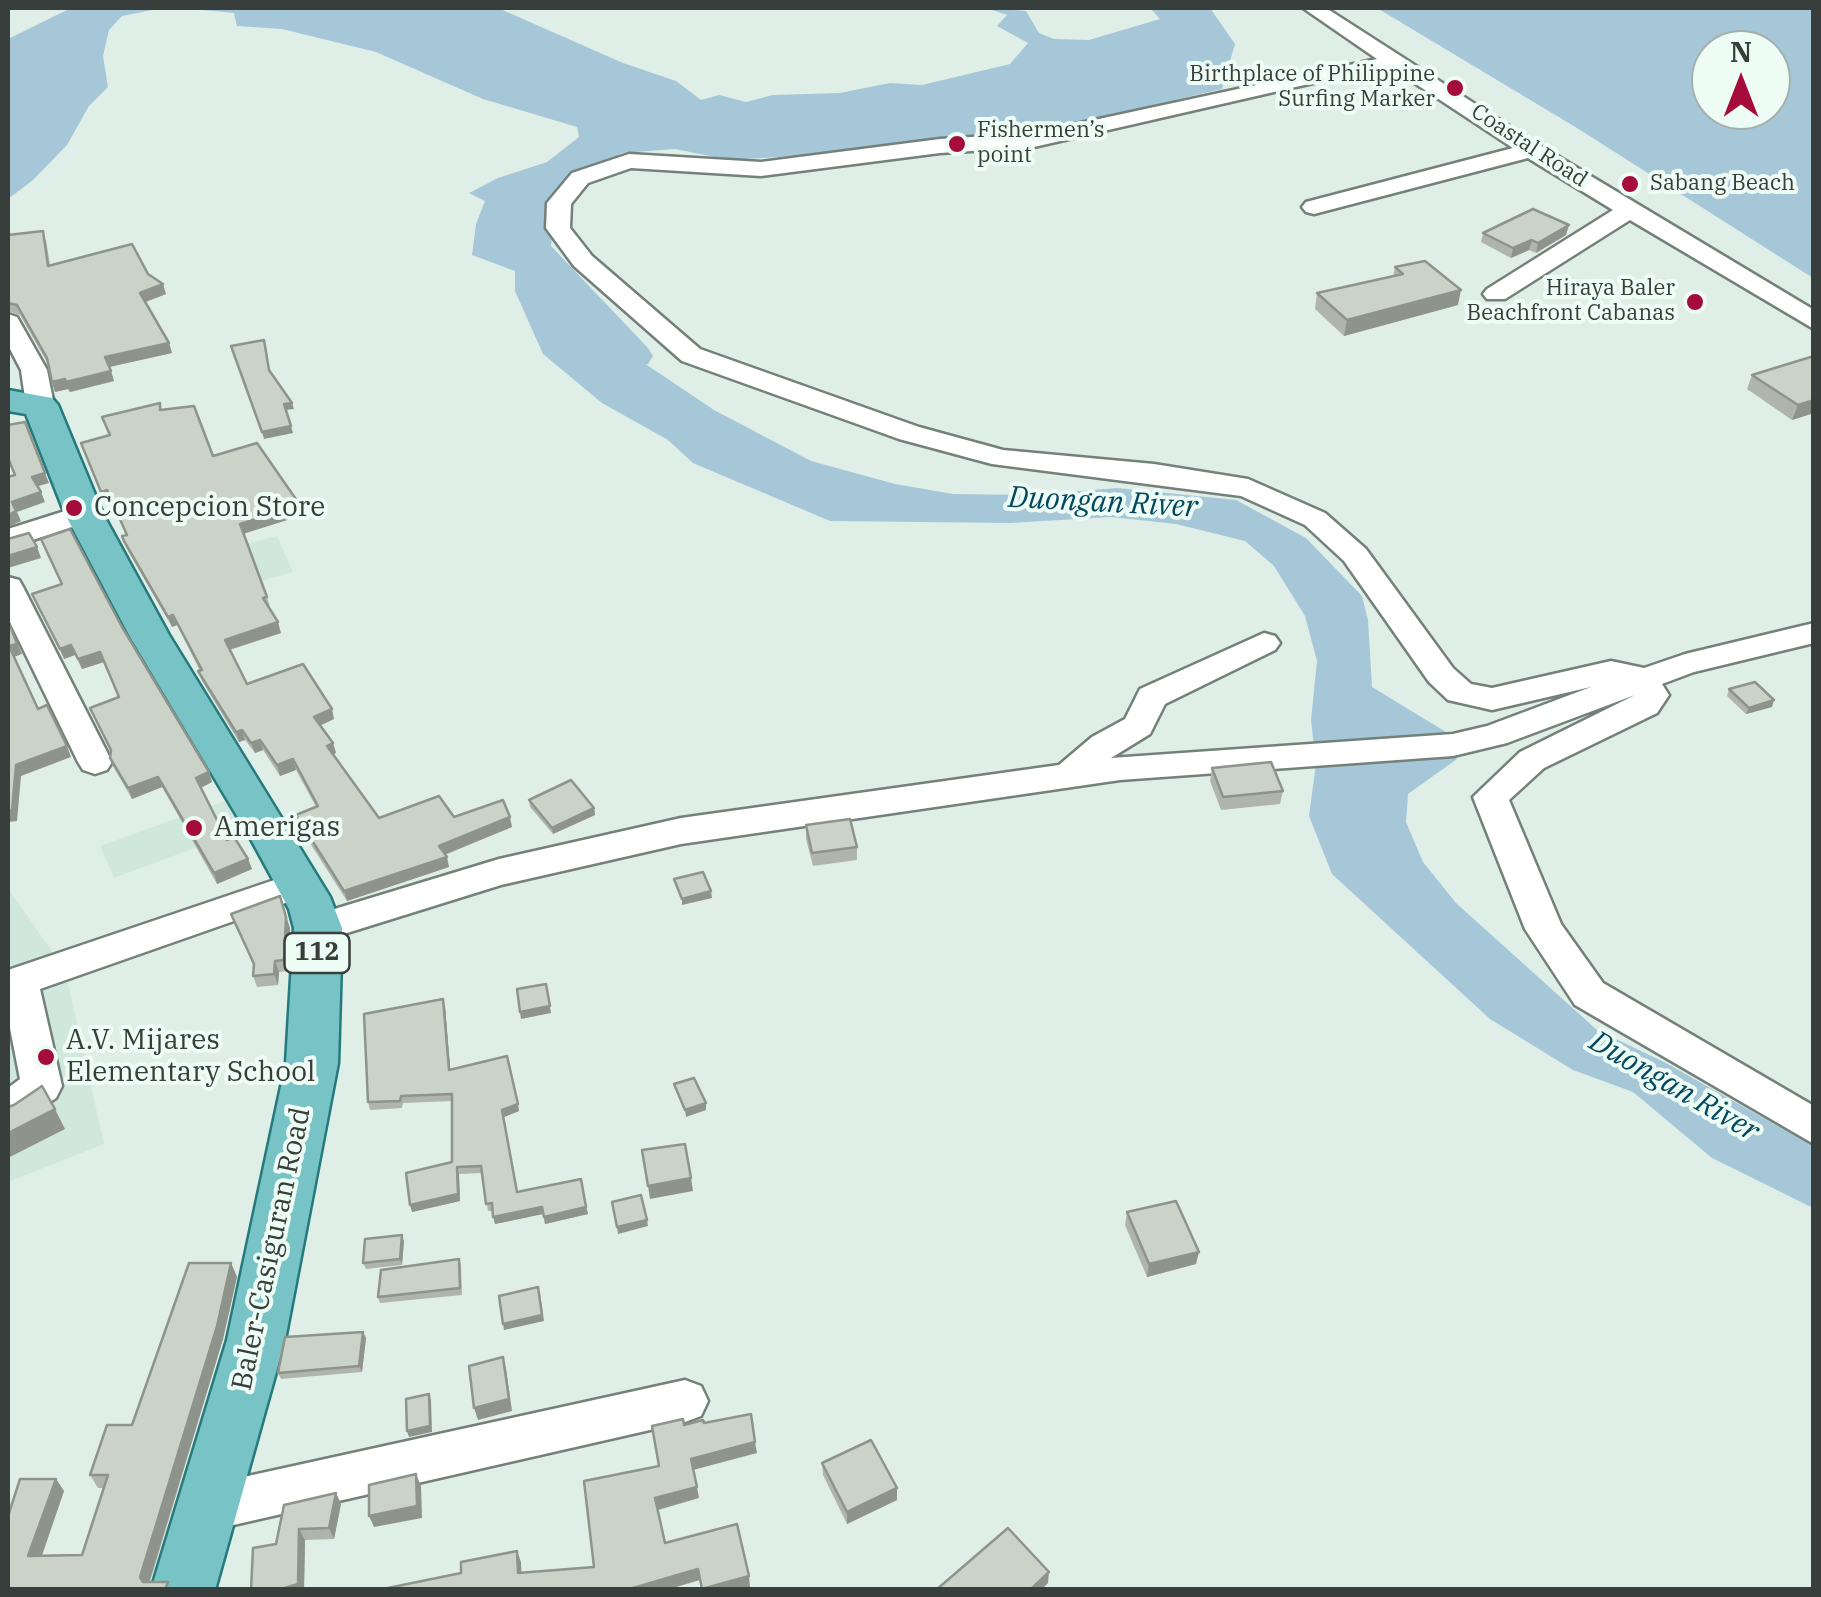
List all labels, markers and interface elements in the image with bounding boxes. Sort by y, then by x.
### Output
north arrow [1691,30,1791,130]
text: N [1730,33,1752,70]
place label: Birthplace of Philippine Surfing Marker [1189,62,1435,114]
marker: Birthplace of Philippine Surfing Marker [1444,77,1466,99]
street label: Coastal Road [1466,99,1592,193]
place label: Fishermen’s point [977,118,1105,170]
marker: Fishermen’s point [946,133,968,155]
place label: Sabang Beach [1650,171,1795,197]
marker: Sabang Beach [1619,173,1641,195]
place label: Hiraya Baler Beachfront Cabanas [1467,276,1675,328]
marker: Hiraya Baler Beachfront Cabanas [1684,291,1706,313]
water label: Duongan River [1007,480,1199,526]
place label: Concepcion Store [94,491,325,525]
marker: Concepcion Store [63,497,85,519]
place label: Amerigas [214,811,340,845]
marker: Amerigas [183,817,205,839]
road number: 112 [284,933,350,973]
place label: A.V. Mijares Elementary School [66,1024,315,1090]
water label: Duongan River [1583,1024,1765,1150]
marker: A.V. Mijares Elementary School [35,1046,57,1068]
street label: Baler-Casiguran Road [226,1105,318,1393]

